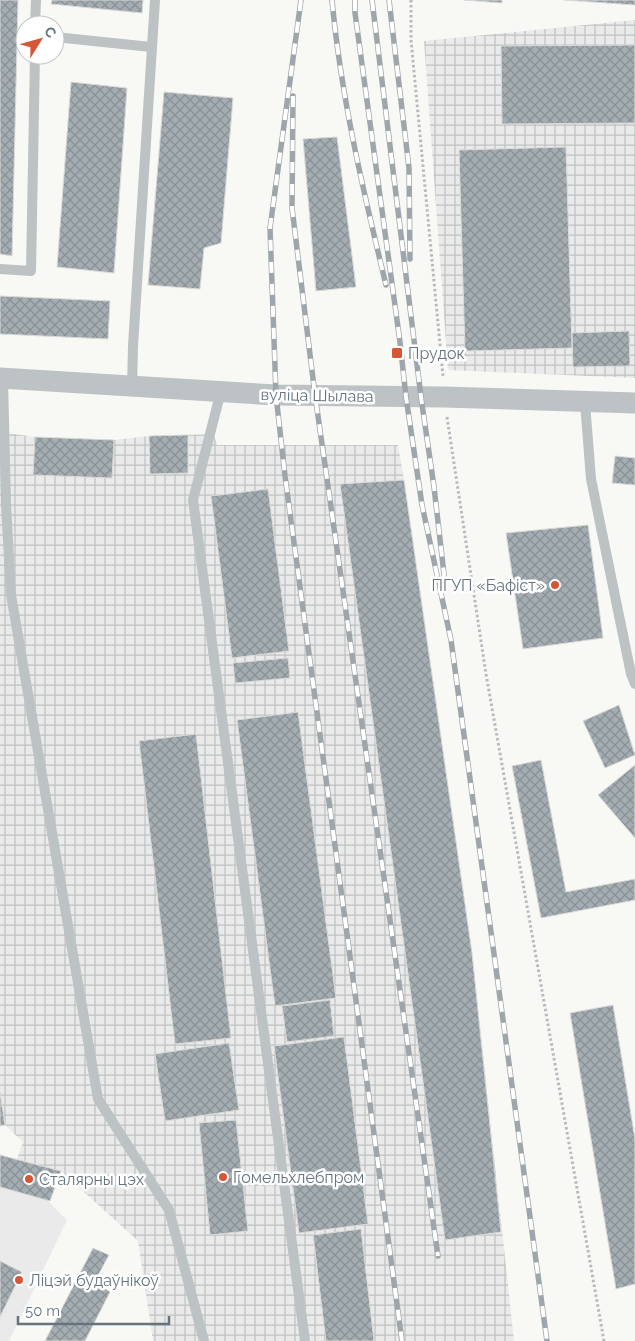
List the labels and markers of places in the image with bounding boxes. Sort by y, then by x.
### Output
place label: Прудок [408,344,465,363]
marker: Прудок [390,346,404,360]
place label: ПГУП «Бафіст» [432,576,545,595]
marker: ПГУП «Бафіст» [549,579,561,591]
place label: Гомельхлебпром [233,1168,364,1187]
place label: Сталярны цэх [39,1170,144,1189]
marker: Гомельхлебпром [217,1171,229,1183]
marker: Сталярны цэх [23,1173,35,1185]
place label: Ліцэй будаўнікоў [29,1271,159,1290]
marker: Ліцэй будаўнікоў [13,1274,25,1286]

